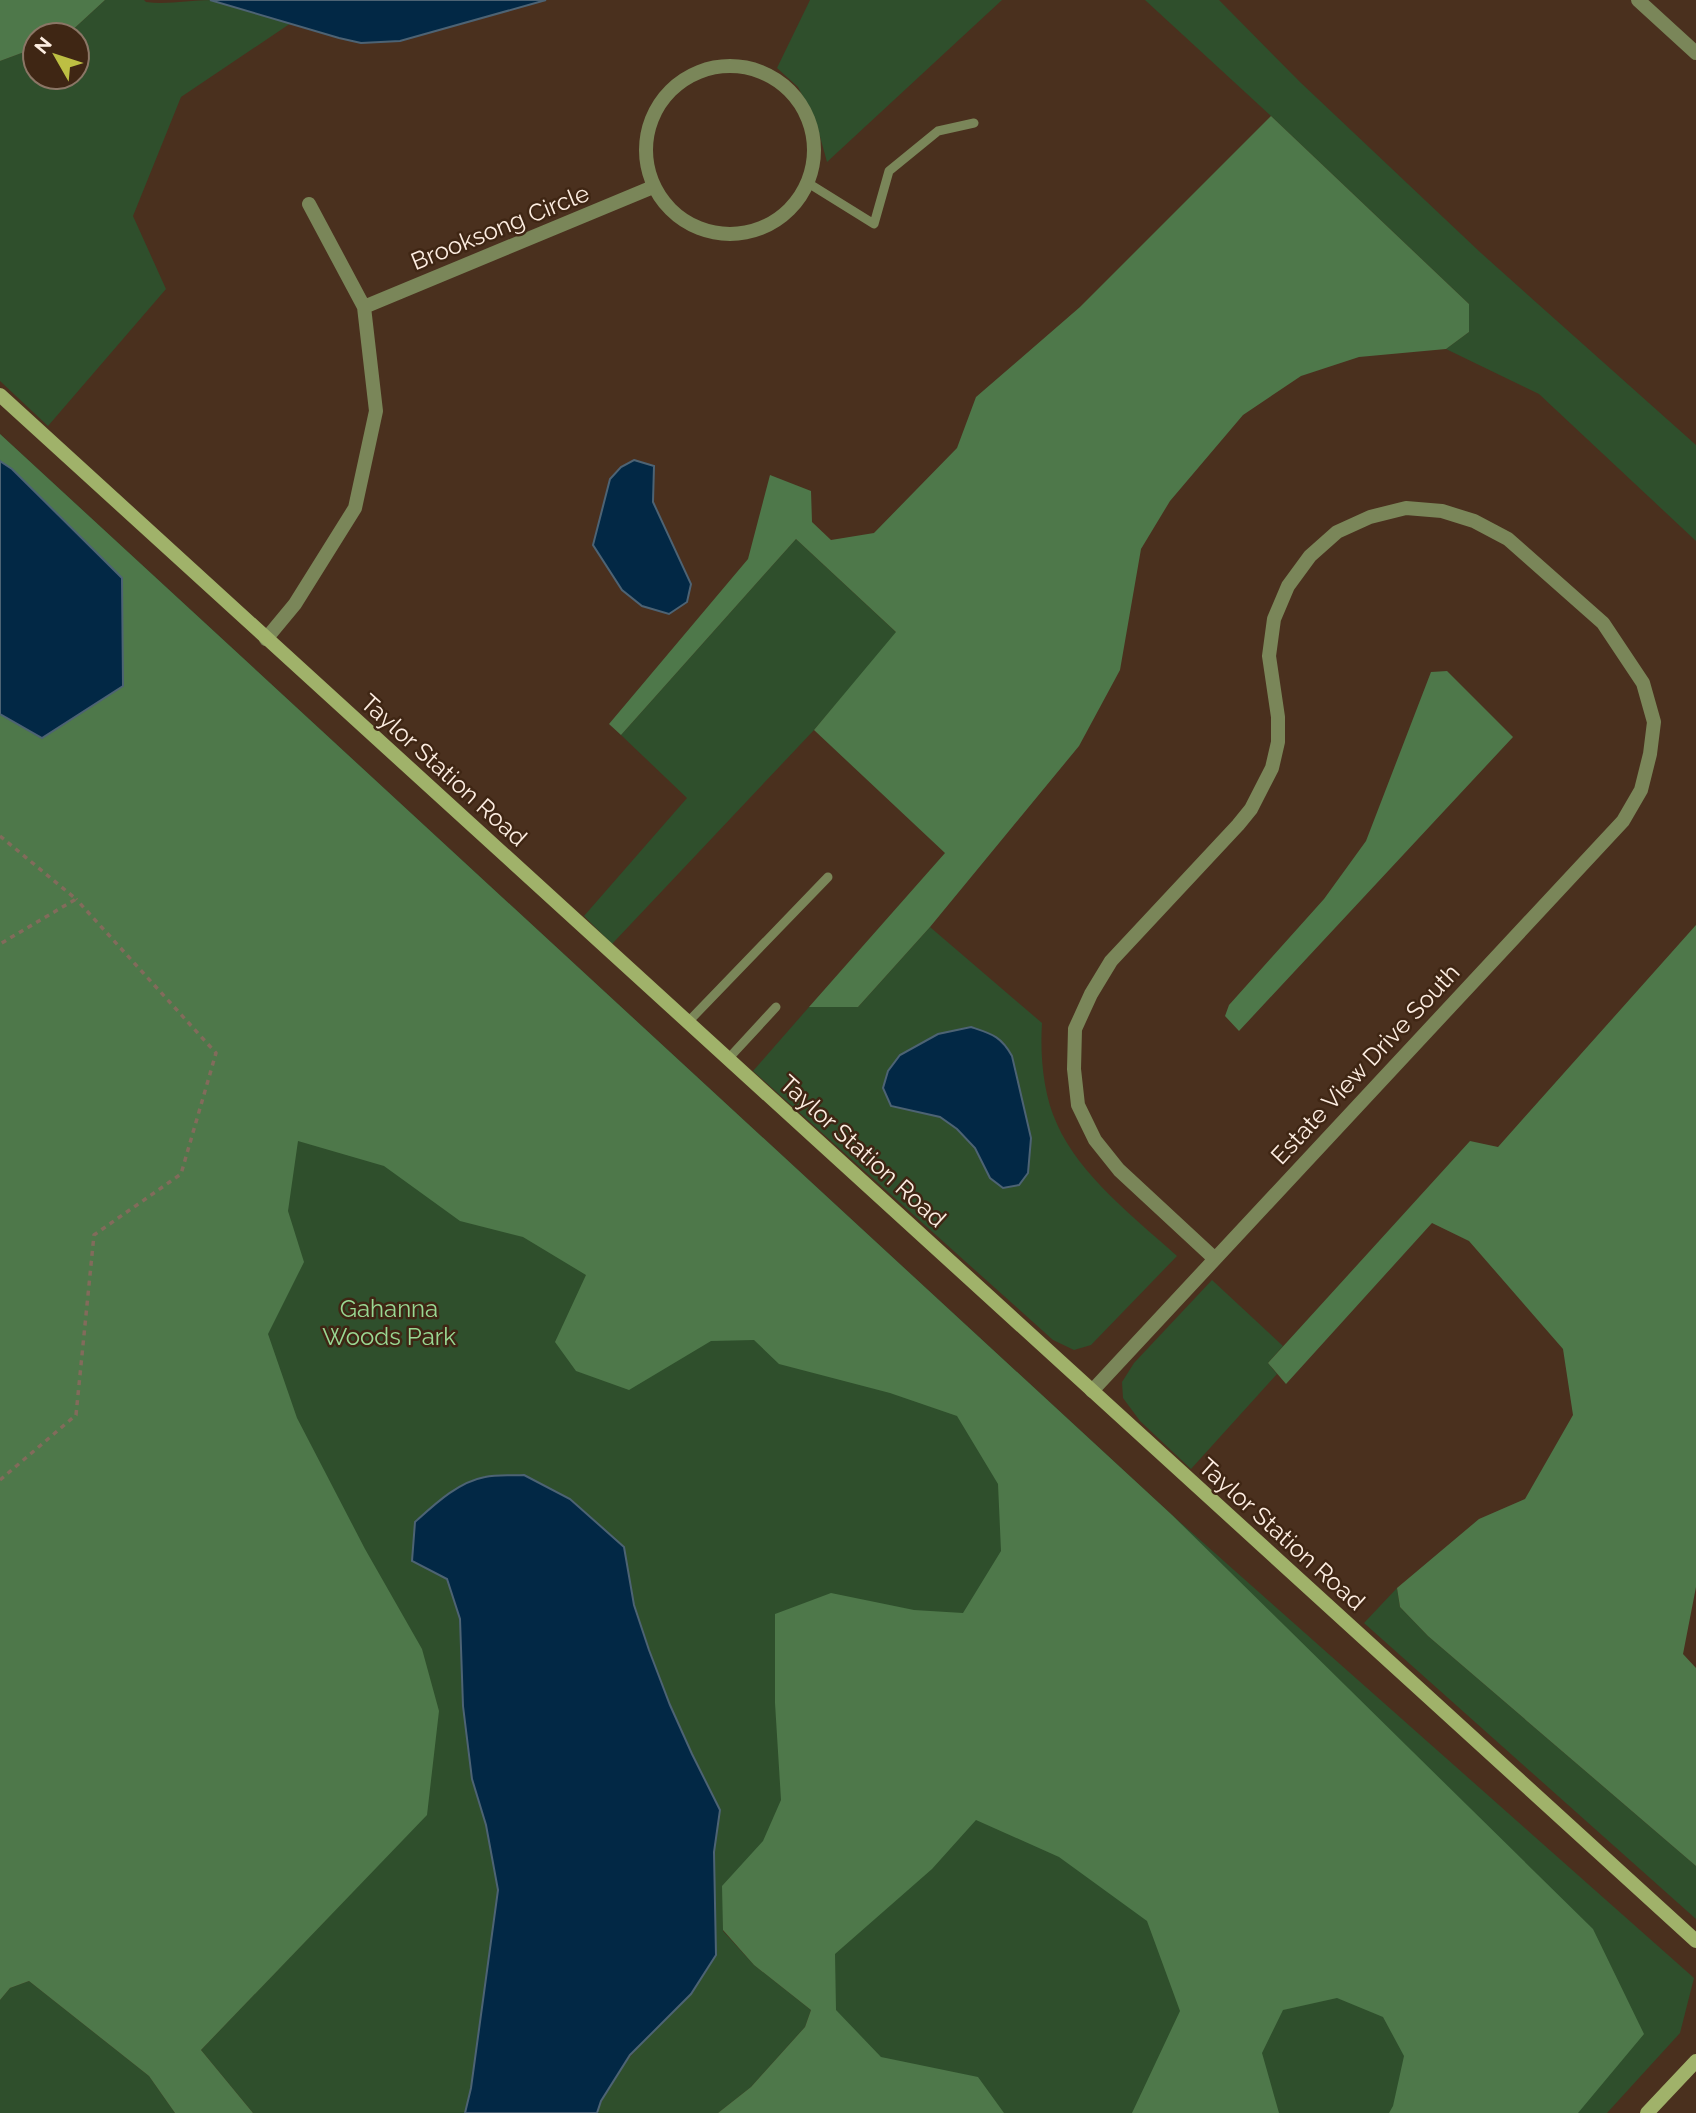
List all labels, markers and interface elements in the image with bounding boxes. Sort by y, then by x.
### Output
north arrow [21,21,91,91]
text: N [30,33,56,58]
street label: Brooksong Circle [407,178,593,276]
street label: Taylor Station Road [355,688,533,852]
street label: Estate View Drive South [1265,958,1465,1170]
street label: Taylor Station Road [774,1069,952,1233]
park label: Gahanna Woods Park [322,1294,456,1351]
street label: Taylor Station Road [1193,1452,1371,1616]

